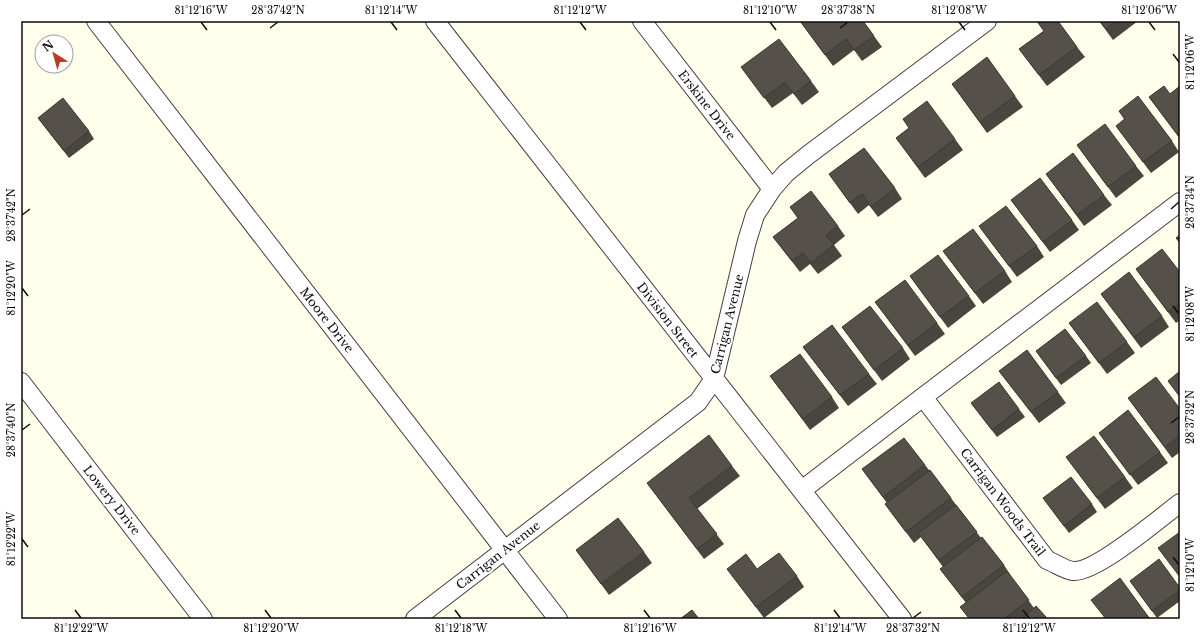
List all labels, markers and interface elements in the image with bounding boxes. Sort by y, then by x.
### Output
text: 81°12'16"W [174,4,228,17]
text: 28°37'42"N [251,4,305,17]
text: 81°12'14"W [365,4,417,17]
text: 81°12'12"W [554,4,607,17]
text: 81°12'10"W [743,4,797,17]
text: 28°37'38"N [821,4,875,17]
text: 81°12'08"W [931,4,987,17]
text: 81°12'06"W [1121,4,1177,17]
north arrow [34,34,74,74]
text: 81°12'06"W [1184,34,1197,90]
text: N [40,37,57,55]
street label: Erskine Drive [675,67,739,143]
text: 28°37'34"N [1184,175,1197,229]
text: 28°37'42"N [5,188,18,242]
text: 81°12'20"W [5,260,18,316]
street label: Carrigan Avenue [707,272,747,376]
street label: Division Street [634,279,702,361]
street label: Moore Drive [297,284,357,356]
text: 81°12'08"W [1184,286,1197,342]
text: 28°37'32"N [1184,390,1197,444]
text: 28°37'40"N [5,403,18,457]
street label: Carrigan Woods Trail [957,445,1049,559]
street label: Lowery Drive [80,462,144,538]
text: 81°12'22"W [5,512,18,566]
street label: Carrigan Avenue [453,517,543,592]
text: 81°12'10"W [1184,538,1197,592]
text: 81°12'22"W [54,622,108,635]
text: 81°12'20"W [243,622,299,635]
text: 81°12'18"W [435,622,488,635]
text: 81°12'16"W [623,622,677,635]
text: 81°12'14"W [814,622,866,635]
text: 28°37'32"N [886,622,940,635]
text: 81°12'12"W [1003,622,1056,635]

